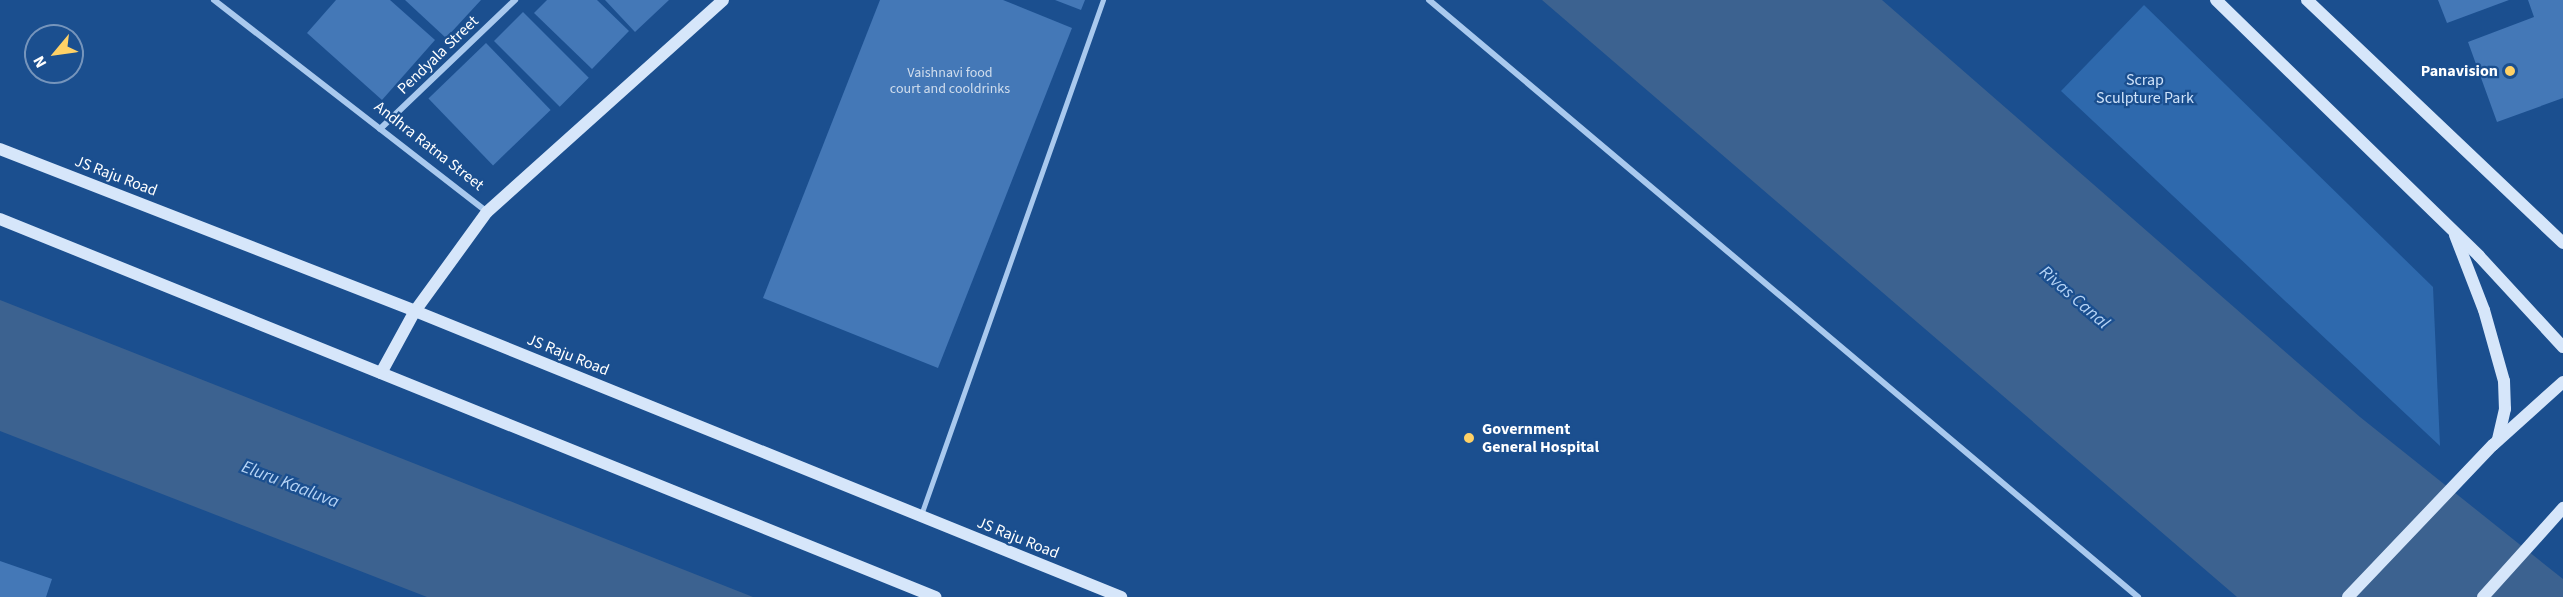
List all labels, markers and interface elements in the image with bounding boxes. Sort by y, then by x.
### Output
street label: Pendyala Street [394,12,482,98]
north arrow [24,24,84,84]
text: N [28,52,52,72]
place label: Panavision [2421,61,2498,81]
marker: Panavision [2503,64,2517,78]
house number: Vaishnavi food court and cooldrinks [890,65,1010,98]
park label: Scrap Sculpture Park [2096,70,2194,108]
street label: Andhra Ratna Street [370,97,488,195]
street label: JS Raju Road [72,152,160,200]
water label: Rivas Canal [2035,262,2113,334]
street label: JS Raju Road [524,330,612,380]
place label: Government General Hospital [1482,419,1599,457]
marker: Government General Hospital [1460,429,1478,447]
water label: Eluru Kaaluva [238,457,342,513]
street label: JS Raju Road [974,513,1062,563]

